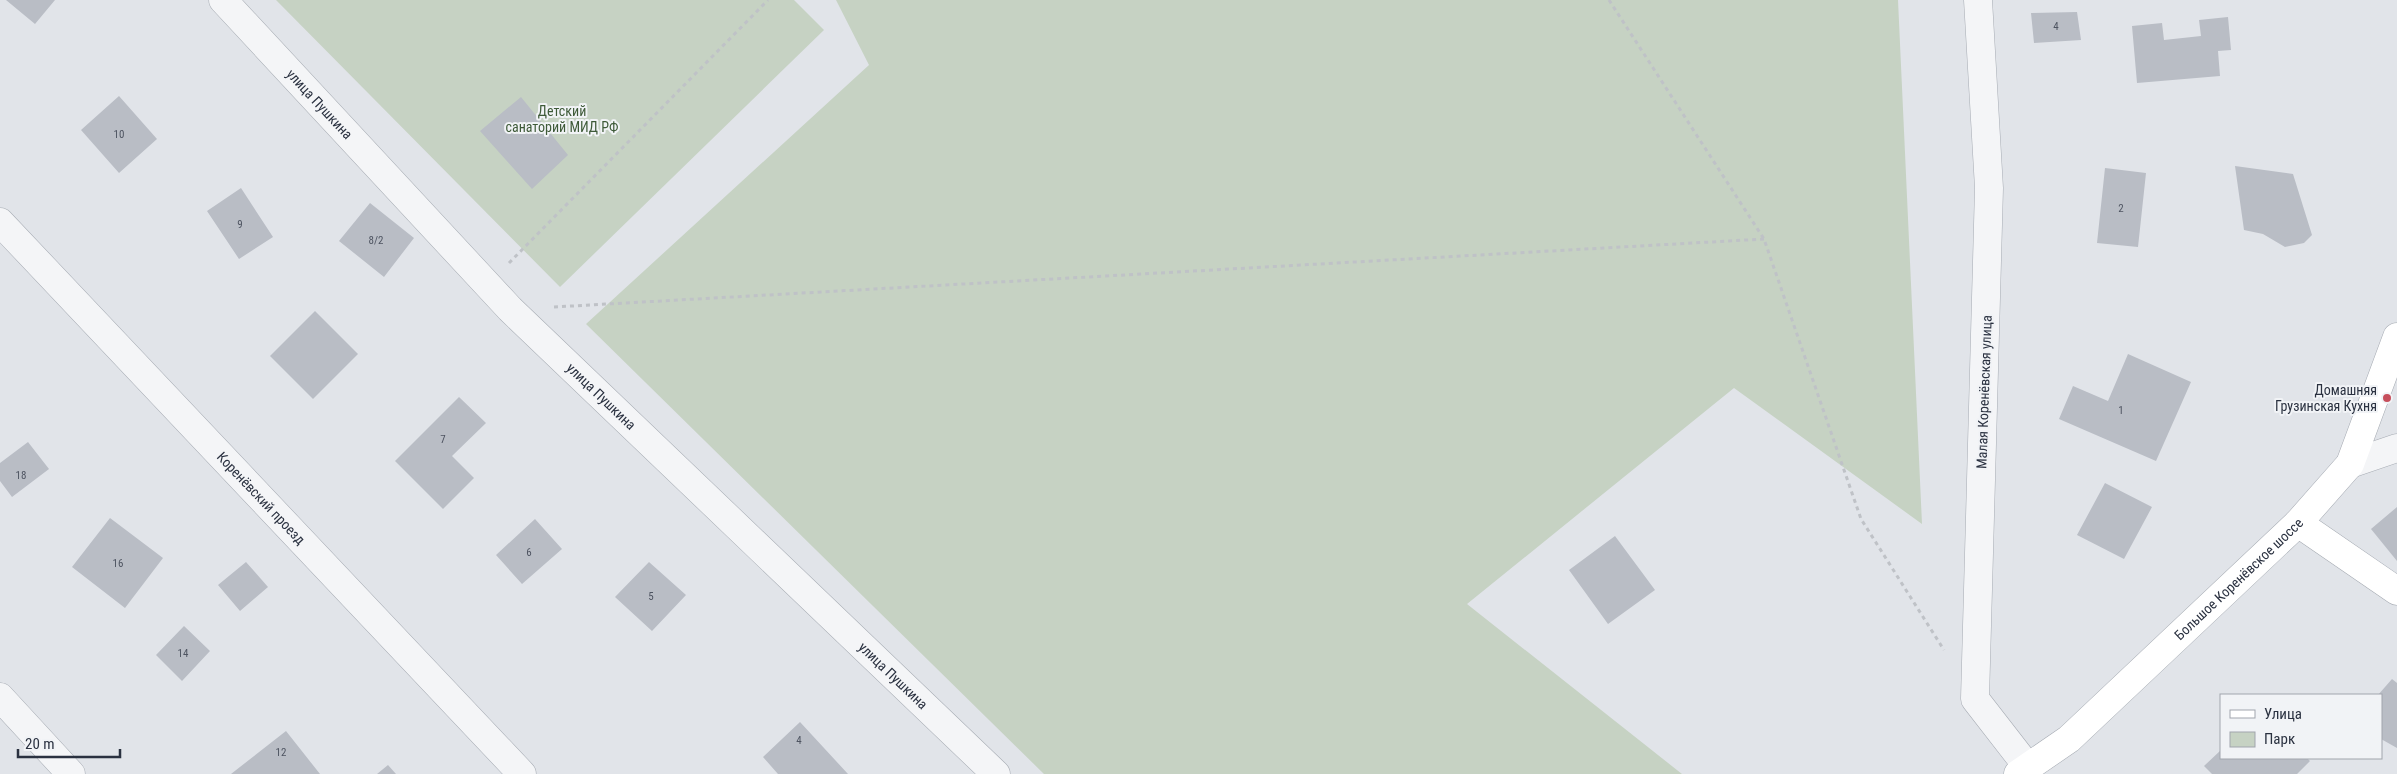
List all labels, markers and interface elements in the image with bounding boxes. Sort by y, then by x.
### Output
house number: 4 [2053,20,2059,33]
street label: улица Пушкина [283,66,356,142]
park label: Детский санаторий МИД РФ [505,103,619,135]
house number: 10 [114,128,124,141]
house number: 2 [2118,202,2124,215]
house number: 9 [237,218,243,231]
house number: 8/2 [369,234,383,247]
street label: Малая Коренёвская улица [1973,315,1995,469]
street label: улица Пушкина [563,360,639,433]
place label: Домашняя Грузинская Кухня [2275,382,2377,414]
marker: Домашняя Грузинская Кухня [2381,392,2393,404]
house number: 1 [2118,404,2124,417]
house number: 7 [440,433,446,446]
street label: Коренёвский проезд [214,449,309,548]
house number: 18 [16,469,26,482]
street label: Большое Коренёвское шоссе [2171,515,2307,643]
house number: 6 [526,546,532,559]
house number: 16 [113,557,123,570]
house number: 5 [648,590,654,603]
street label: улица Пушкина [855,639,931,712]
house number: 14 [178,647,189,660]
legend [2220,694,2382,759]
text: Улица [2264,705,2302,723]
scale bar [18,726,120,758]
text: Парк [2264,730,2295,748]
house number: 4 [796,734,802,747]
text: 20 m [25,735,55,753]
house number: 12 [276,746,286,759]

